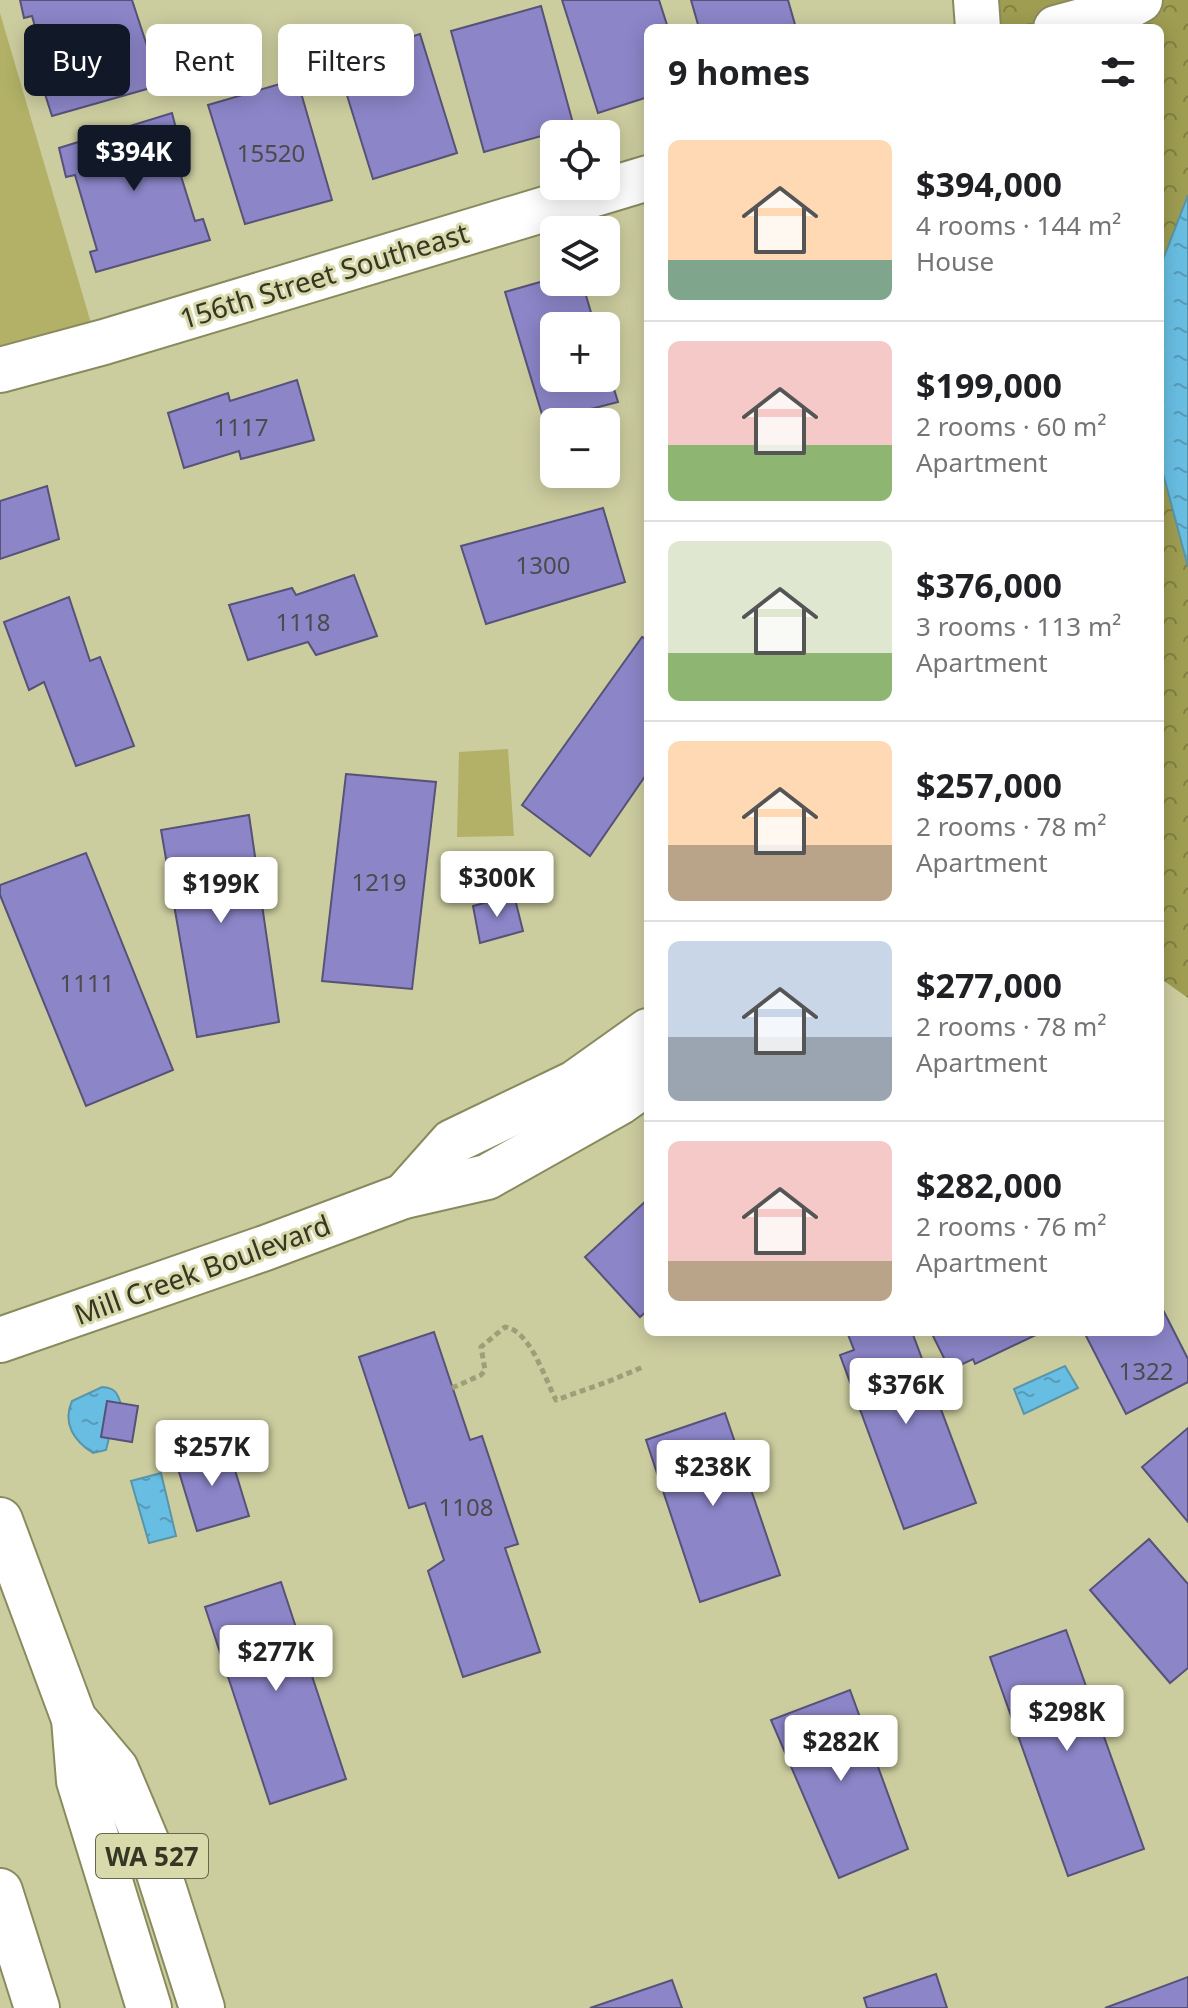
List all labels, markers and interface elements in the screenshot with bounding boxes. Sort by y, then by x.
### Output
chip: Buy [24,24,130,96]
chip: Rent [146,24,262,96]
chip: Filters [278,24,414,96]
text: 9 homes [668,49,810,95]
icon: filters [1096,50,1140,94]
map controls [540,120,620,488]
button: locate [540,120,620,200]
pin: $394K [78,125,190,193]
text: $394K [96,133,172,169]
house number: 15520 [237,136,305,169]
text: $394,000 [916,161,1062,207]
icon: home [732,172,828,268]
text: 4 rooms · 144 m² [916,207,1121,243]
street label: 156th Street Southeast [175,213,473,337]
button: layers [540,216,620,296]
text: House [916,243,994,279]
button: + [540,312,620,392]
text: $199,000 [916,362,1062,408]
icon: home [732,373,828,469]
button: − [540,408,620,488]
text: 2 rooms · 60 m² [916,408,1106,444]
house number: 1117 [214,410,268,443]
text: Apartment [916,444,1048,480]
house number: 1300 [516,548,570,581]
text: $376,000 [916,562,1062,608]
icon: home [732,573,828,669]
house number: 1118 [276,605,330,638]
text: 3 rooms · 113 m² [916,608,1121,644]
text: Apartment [916,644,1048,680]
text: $257,000 [916,762,1062,808]
icon: home [732,773,828,869]
text: 2 rooms · 78 m² [916,808,1106,844]
text: Apartment [916,844,1048,880]
pin: $300K [441,851,553,919]
pin: $199K [165,857,277,925]
text: $300K [459,859,535,895]
text: $199K [183,865,259,901]
house number: 1219 [352,865,406,898]
text: $277,000 [916,962,1062,1008]
house number: 1111 [60,966,114,999]
icon: home [732,973,828,1069]
text: 2 rooms · 78 m² [916,1008,1106,1044]
text: Apartment [916,1044,1048,1080]
text: $282,000 [916,1162,1062,1208]
icon: home [732,1173,828,1269]
street label: Mill Creek Boulevard [69,1205,335,1333]
text: 2 rooms · 76 m² [916,1208,1106,1244]
text: Apartment [916,1244,1048,1280]
house number: 1322 [1119,1354,1173,1387]
pin: $376K [850,1358,962,1426]
text: $376K [868,1366,944,1402]
pin: $257K [156,1420,268,1488]
text: $257K [174,1428,250,1464]
pin: $238K [657,1440,769,1508]
text: $238K [675,1448,751,1484]
house number: 1108 [439,1490,493,1523]
pin: $277K [220,1625,332,1693]
text: $277K [238,1633,314,1669]
pin: $298K [1011,1685,1123,1753]
text: $298K [1029,1693,1105,1729]
pin: $282K [785,1715,897,1783]
text: $282K [803,1723,879,1759]
road number: WA 527 [96,1834,208,1878]

